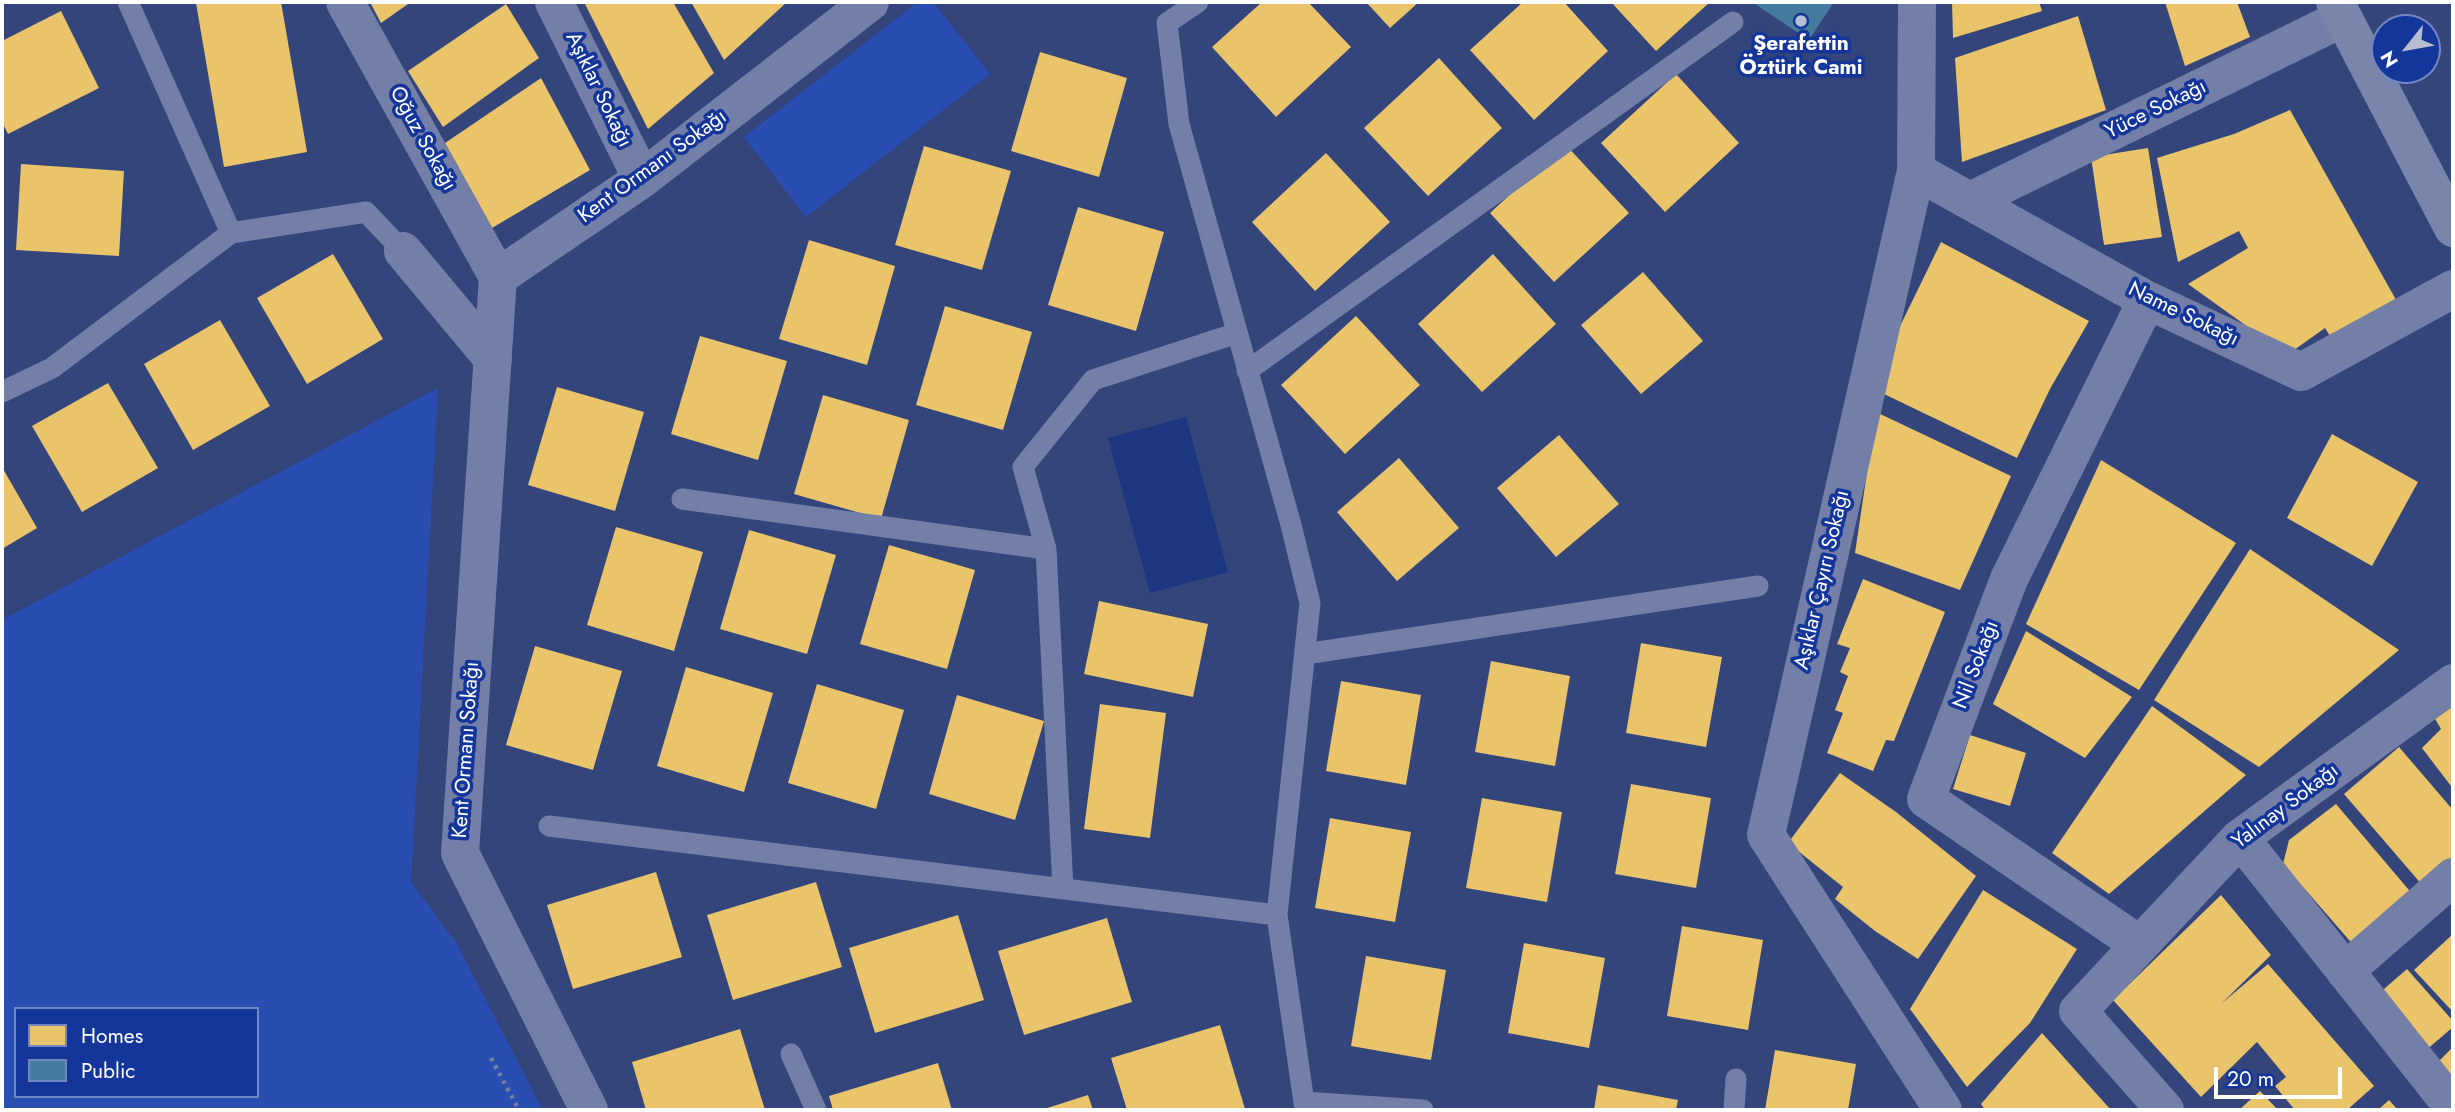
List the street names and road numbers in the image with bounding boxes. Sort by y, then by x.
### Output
street label: Aşıklar Sokağı [559,28,637,152]
street label: Yüce Sokağı [2101,75,2211,145]
street label: Oğuz Sokağı [383,82,461,196]
street label: Kent Ormanı Sokağı [574,105,732,229]
street label: Name Sokağı [2124,277,2242,353]
street label: Aşıklar Çayırı Sokağı [1790,488,1856,672]
street label: Nil Sokağı [1949,617,2005,713]
street label: Kent Ormanı Sokağı [448,661,486,839]
street label: Yalınay Sokağı [2228,759,2344,855]

